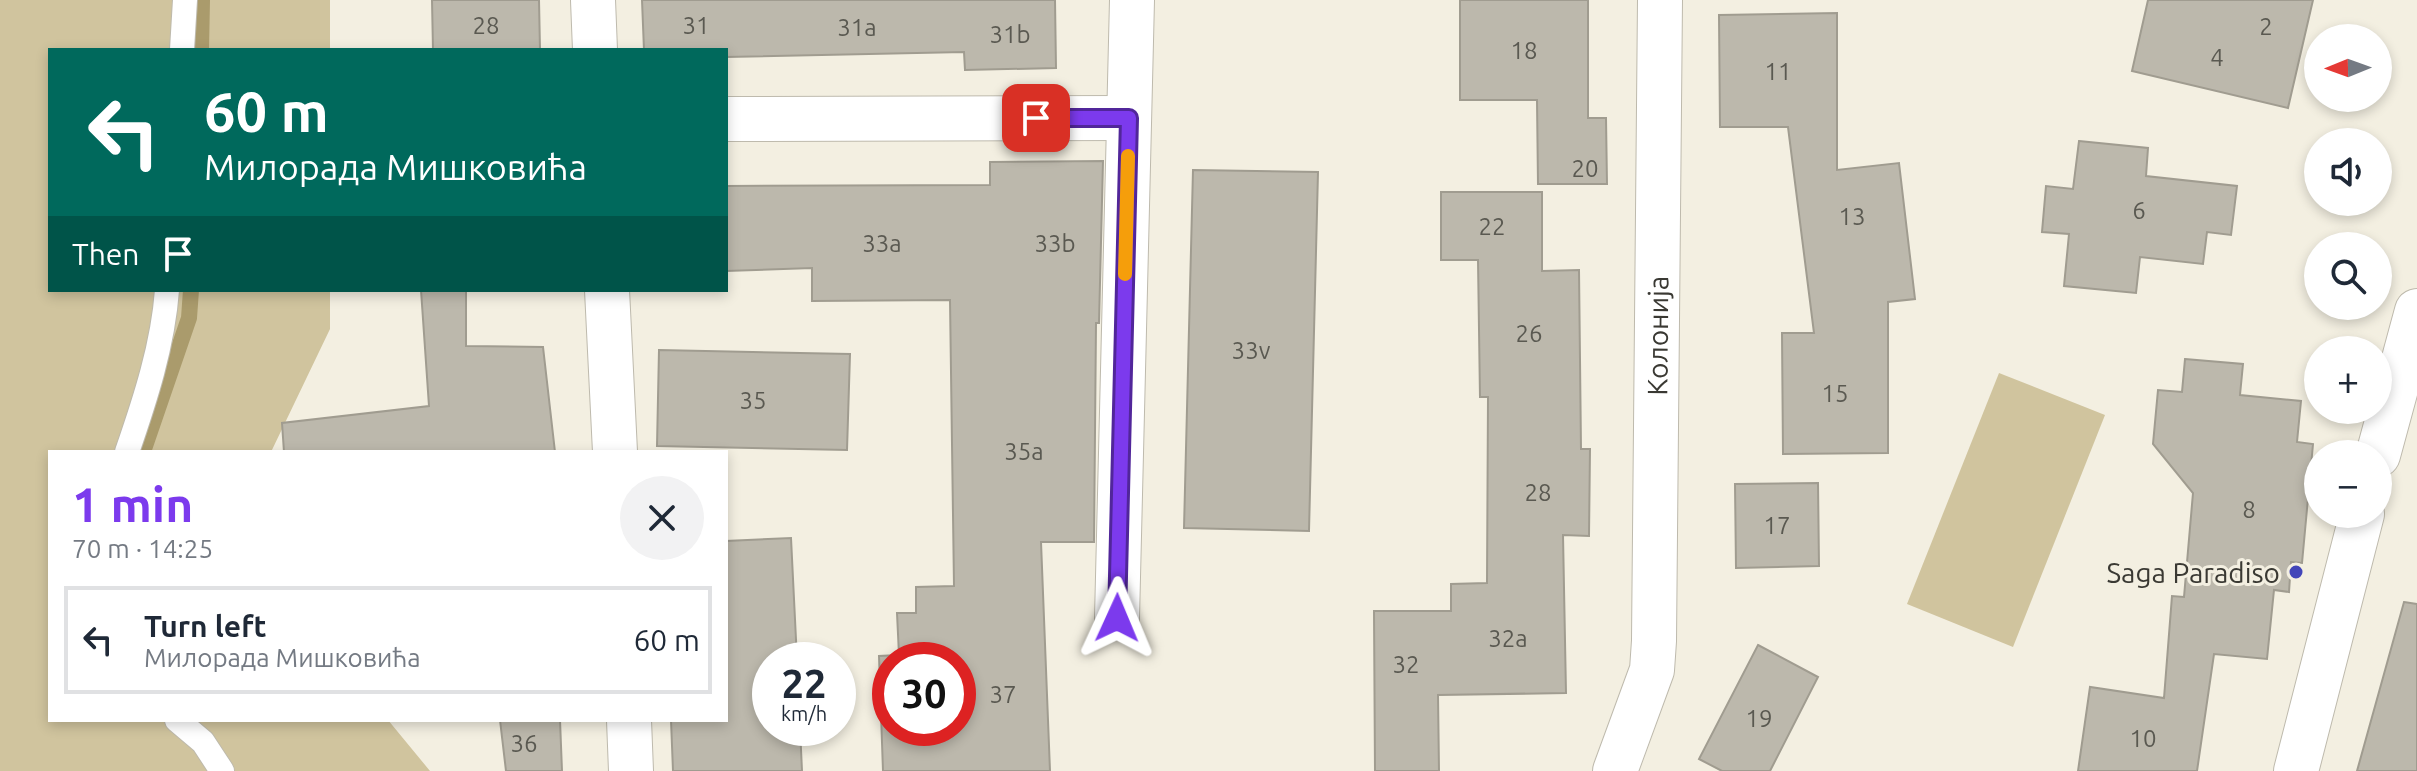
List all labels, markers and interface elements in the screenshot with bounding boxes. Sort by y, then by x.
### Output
house number: 28 [472,12,500,39]
house number: 31 [682,12,710,39]
house number: 2 [2259,13,2273,40]
house number: 31a [837,14,877,41]
house number: 31b [989,21,1031,48]
north arrow [2304,24,2392,112]
map controls [2304,24,2392,528]
house number: 18 [1510,37,1538,64]
house number: 4 [2210,44,2224,71]
house number: 11 [1764,58,1792,85]
icon: left [72,80,176,184]
text: 60 m [204,80,329,143]
pin [1002,84,1070,152]
icon: arrive [1014,96,1058,140]
button: sound [2304,128,2392,216]
text: Милорада Мишковића [204,146,587,187]
house number: 20 [1571,155,1599,182]
house number: 6 [2132,197,2146,224]
house number: 13 [1838,203,1866,230]
house number: 22 [1478,213,1506,240]
house number: 33a [862,230,902,257]
house number: 33b [1034,230,1076,257]
icon: arrive [156,232,200,276]
button: search [2304,232,2392,320]
text: Then [72,237,140,271]
street label: Колонија [1641,275,1673,396]
house number: 26 [1515,320,1543,347]
button: + [2304,336,2392,424]
house number: 33v [1232,337,1271,364]
house number: 15 [1821,380,1849,407]
house number: 35 [739,387,767,414]
house number: 35a [1004,438,1044,465]
button: − [2304,440,2392,528]
button: close [620,476,704,560]
text: 1 min [72,477,193,531]
house number: 28 [1524,479,1552,506]
house number: 8 [2242,496,2256,523]
house number: 17 [1763,512,1791,539]
text: 70 m · 14:25 [72,534,213,563]
place label: Saga Paradiso [2106,557,2280,588]
marker: Saga Paradiso [2287,563,2305,581]
position arrow [1075,576,1159,660]
text: Turn left [144,609,266,643]
icon: left [76,618,120,662]
text: 60 m [633,623,700,657]
house number: 32a [1488,625,1528,652]
speed limit sign: 30 [872,642,976,746]
text: Милорада Мишковића [144,643,421,672]
house number: 32 [1392,651,1420,678]
text: 22 [781,661,827,706]
house number: 37 [989,681,1017,708]
text: km/h [781,702,827,725]
house number: 19 [1745,705,1773,732]
house number: 10 [2129,725,2157,752]
house number: 36 [510,730,538,757]

